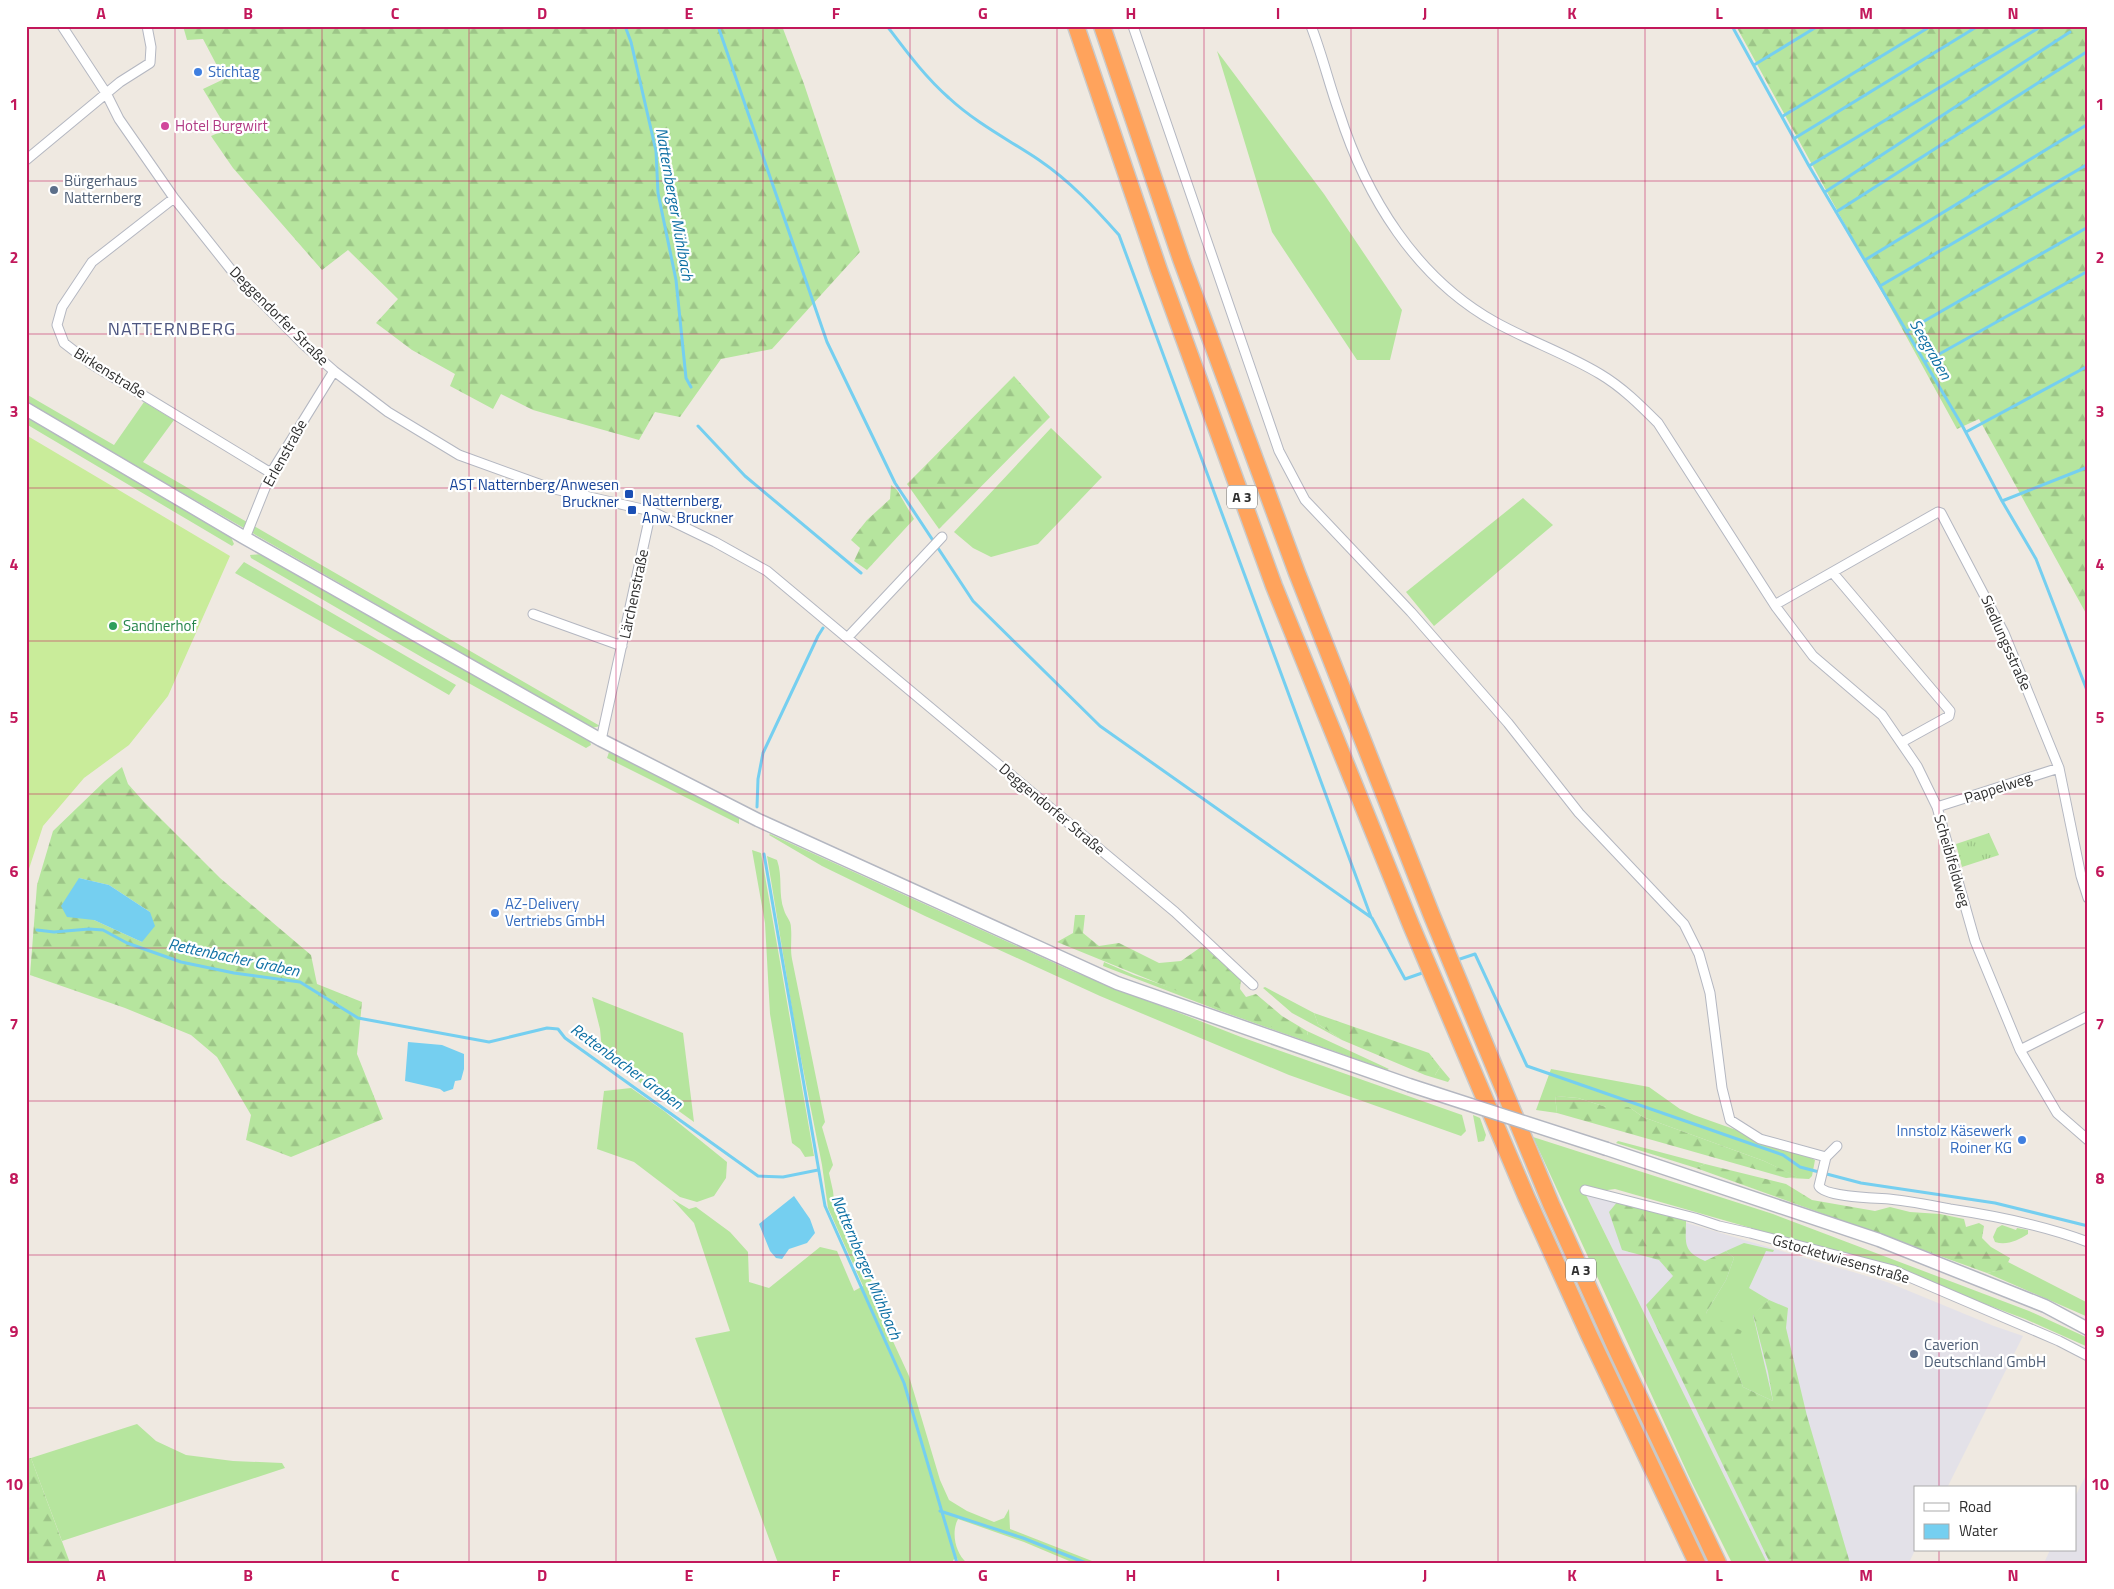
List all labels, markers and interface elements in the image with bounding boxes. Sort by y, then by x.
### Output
text: A [96,1,106,25]
text: B [243,1,253,25]
text: C [391,1,400,25]
text: D [537,1,547,25]
text: E [685,1,694,25]
text: F [832,1,841,25]
text: G [978,1,988,25]
text: H [1126,1,1136,25]
text: I [1276,1,1280,25]
text: J [1423,1,1427,25]
text: K [1567,1,1577,25]
text: L [1715,1,1723,25]
text: M [1859,1,1873,25]
text: N [2007,1,2019,25]
place label: Stichtag [208,60,260,83]
marker: Stichtag [192,66,204,78]
text: 1 [10,92,18,116]
text: 1 [2096,92,2104,116]
place label: Hotel Burgwirt [175,114,268,137]
marker: Hotel Burgwirt [159,120,171,132]
water label: Natternberger Mühlbach [650,126,700,283]
place label: Bürgerhaus Natternberg [64,169,142,209]
marker: Bürgerhaus Natternberg [48,184,60,196]
text: 2 [10,245,18,269]
text: 2 [2096,245,2104,269]
street label: Deggendorfer Straße [224,261,334,371]
water label: Seegraben [1904,314,1959,385]
district label: NATTERNBERG [108,315,236,342]
street label: Birkenstraße [70,341,151,404]
text: 3 [10,399,18,423]
text: 3 [2096,399,2104,423]
street label: Erlenstraße [257,415,312,491]
place label: AST Natternberg/Anwesen Bruckner [450,473,619,513]
road number: A 3 [1227,486,1257,508]
marker: AST Natternberg/Anwesen Bruckner [623,488,635,500]
place label: Natternberg, Anw. Bruckner [642,489,733,529]
marker: Natternberg, Anw. Bruckner [626,504,638,516]
street label: Lärchenstraße [613,547,654,641]
text: 4 [10,552,19,576]
text: 4 [2096,552,2105,576]
street label: Siedlungsstraße [1975,591,2038,694]
place label: Sandnerhof [123,614,196,637]
marker: Sandnerhof [107,620,119,632]
text: 5 [10,705,19,729]
text: 5 [2096,705,2105,729]
street label: Deggendorfer Straße [994,757,1110,860]
street label: Pappelweg [1961,766,2035,809]
street label: Scheiblfeldweg [1928,812,1977,910]
text: 6 [10,859,19,883]
text: 6 [2096,859,2105,883]
place label: AZ-Delivery Vertriebs GmbH [505,892,605,932]
marker: AZ-Delivery Vertriebs GmbH [489,907,501,919]
water label: Rettenbacher Graben [166,931,303,983]
text: 7 [10,1012,18,1036]
text: 7 [2096,1012,2104,1036]
water label: Rettenbacher Graben [566,1017,689,1116]
place label: Innstolz Käsewerk Roiner KG [1897,1119,2012,1159]
marker: Innstolz Käsewerk Roiner KG [2016,1134,2028,1146]
text: 8 [10,1166,19,1190]
text: 8 [2096,1166,2105,1190]
water label: Natternberger Mühlbach [826,1191,909,1344]
street label: Gstocketwiesenstraße [1770,1228,1912,1289]
road number: A 3 [1566,1258,1596,1282]
text: 9 [10,1319,19,1343]
text: 9 [2096,1319,2105,1343]
place label: Caverion Deutschland GmbH [1924,1333,2046,1373]
marker: Caverion Deutschland GmbH [1908,1348,1920,1360]
text: 10 [5,1472,23,1496]
text: 10 [2091,1472,2109,1496]
legend [1914,1486,2076,1552]
text: Road [1959,1495,1991,1518]
text: Water [1959,1519,1998,1542]
text: A [96,1563,106,1587]
text: B [243,1563,253,1587]
text: C [391,1563,400,1587]
text: D [537,1563,547,1587]
text: E [685,1563,694,1587]
text: F [832,1563,841,1587]
text: G [978,1563,988,1587]
text: H [1126,1563,1136,1587]
text: I [1276,1563,1280,1587]
text: J [1423,1563,1427,1587]
text: K [1567,1563,1577,1587]
text: L [1715,1563,1723,1587]
text: M [1859,1563,1873,1587]
text: N [2007,1563,2019,1587]

